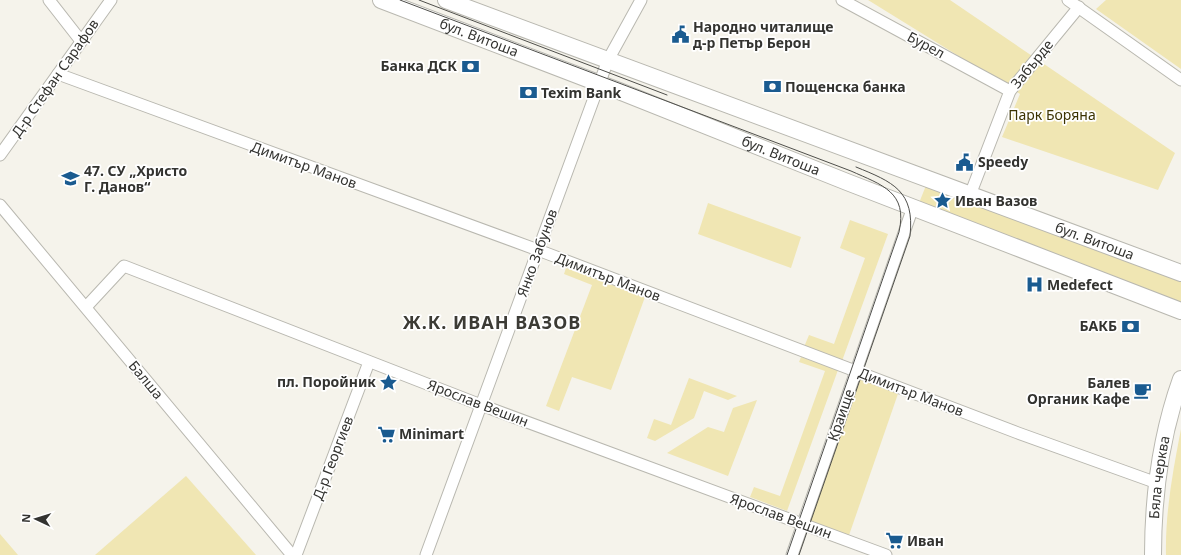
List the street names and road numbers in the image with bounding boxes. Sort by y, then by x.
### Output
street label: бул. Витоша [437,13,521,61]
street label: Д-р Стефан Сарафов [7,15,103,140]
street label: Бурел [904,27,948,62]
street label: Забърде [1006,35,1057,92]
street label: бул. Витоша [739,131,823,179]
street label: Димитър Манов [249,137,360,192]
street label: Янко Забунов [512,206,561,299]
street label: бул. Витоша [1053,217,1137,264]
street label: Димитър Манов [553,248,663,305]
street label: Балша [125,356,168,403]
street label: Димитър Манов [856,363,966,420]
street label: Ярослав Вешин [425,375,531,431]
street label: Краище [823,386,858,443]
street label: Д-р Георгиев [308,413,357,502]
street label: Бяла черква [1144,434,1174,520]
street label: Ярослав Вешин [728,488,835,543]

